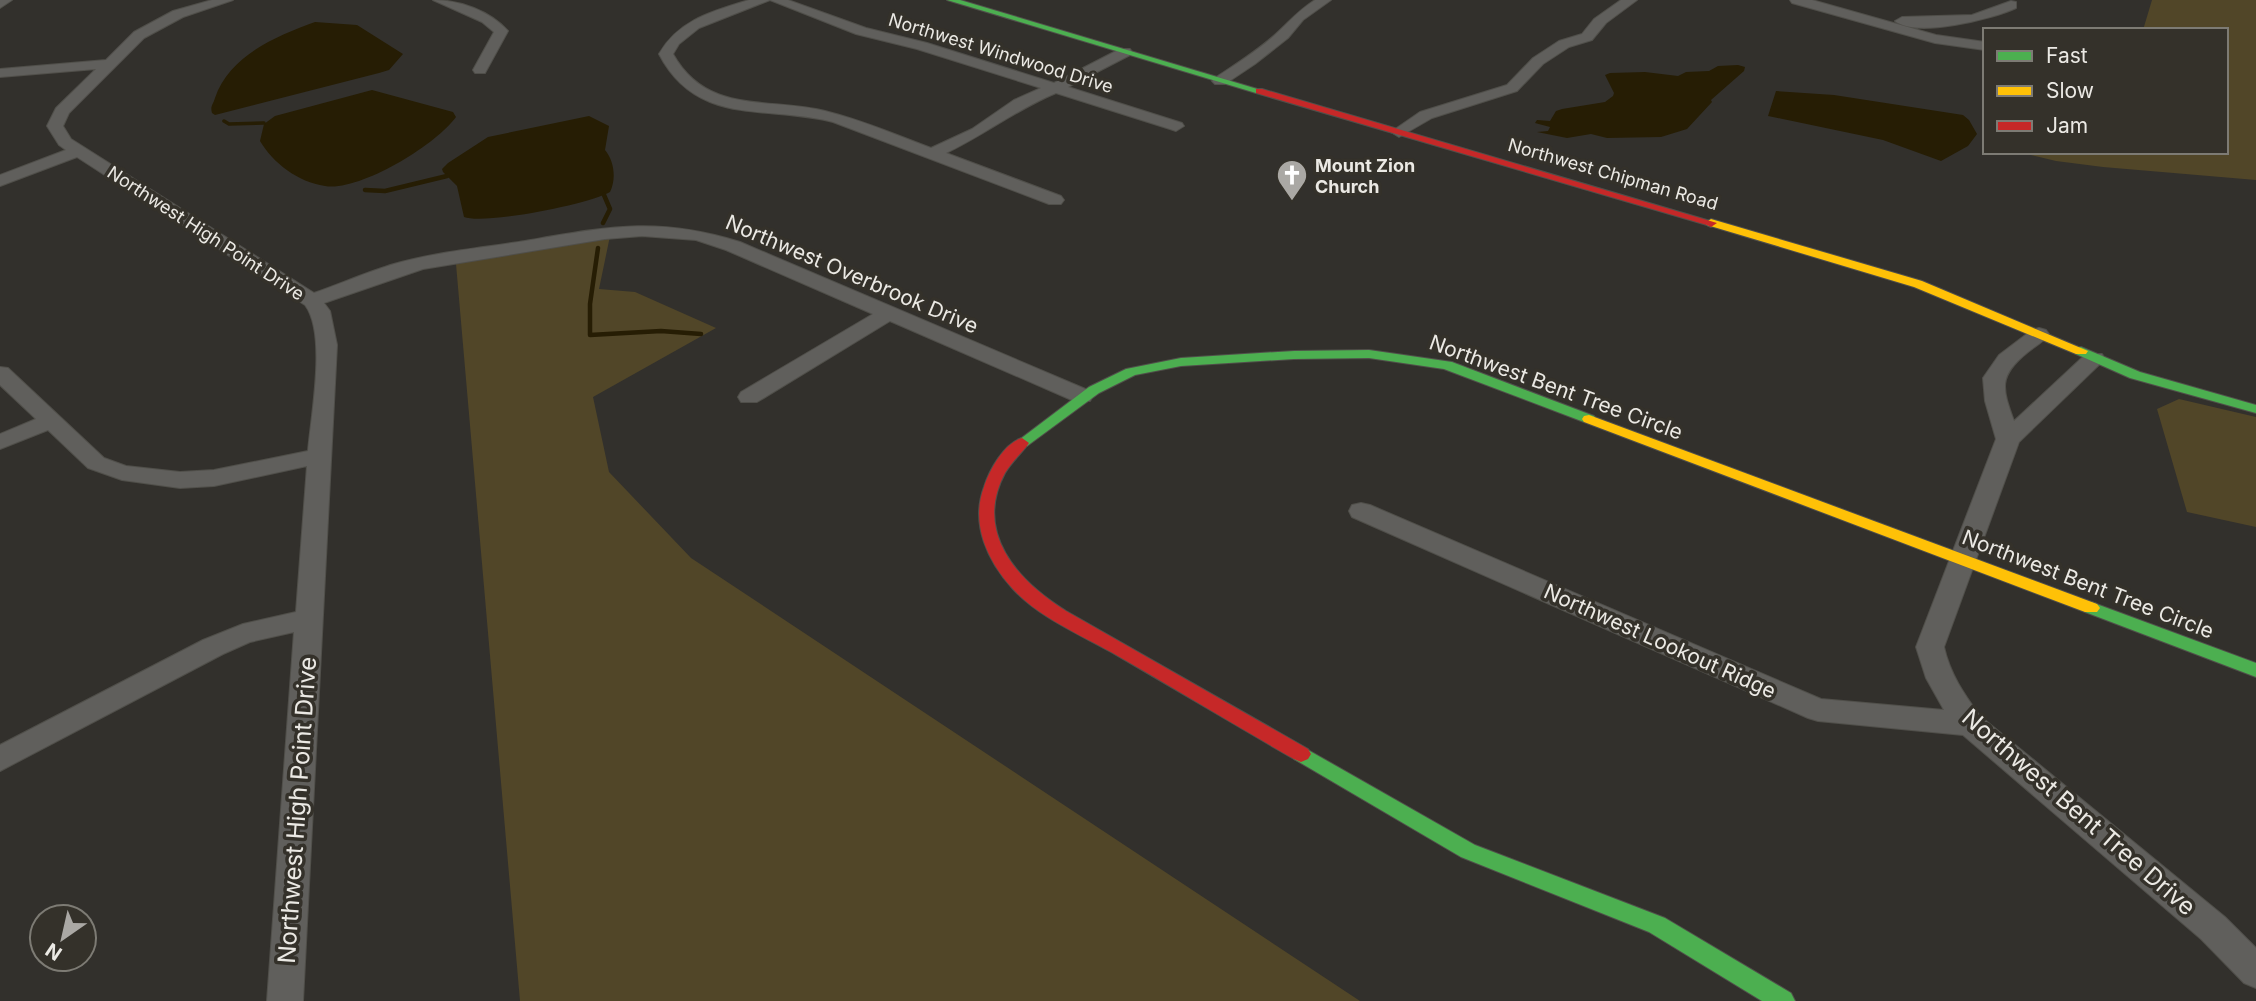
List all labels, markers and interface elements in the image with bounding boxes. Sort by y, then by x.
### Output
street label: Northwest Windwood Drive [886,9,1116,97]
legend [1983,28,2228,154]
text: Fast [2046,43,2088,68]
text: Slow [2046,78,2094,103]
text: Jam [2046,113,2088,138]
street label: Northwest Chipman Road [1506,134,1720,214]
place label: Mount Zion Church [1315,155,1415,197]
church icon: Mount Zion Church [1275,158,1309,202]
street label: Northwest High Point Drive [104,161,308,305]
street label: Northwest Overbrook Drive [722,209,982,339]
street label: Northwest Bent Tree Circle [1426,329,1686,445]
street label: Northwest Bent Tree Circle [1959,524,2217,644]
street label: Northwest Lookout Ridge [1540,578,1780,704]
street label: Northwest High Point Drive [272,656,322,964]
street label: Northwest Bent Tree Drive [1956,703,2202,921]
north arrow [28,903,98,973]
text: N [41,938,66,965]

